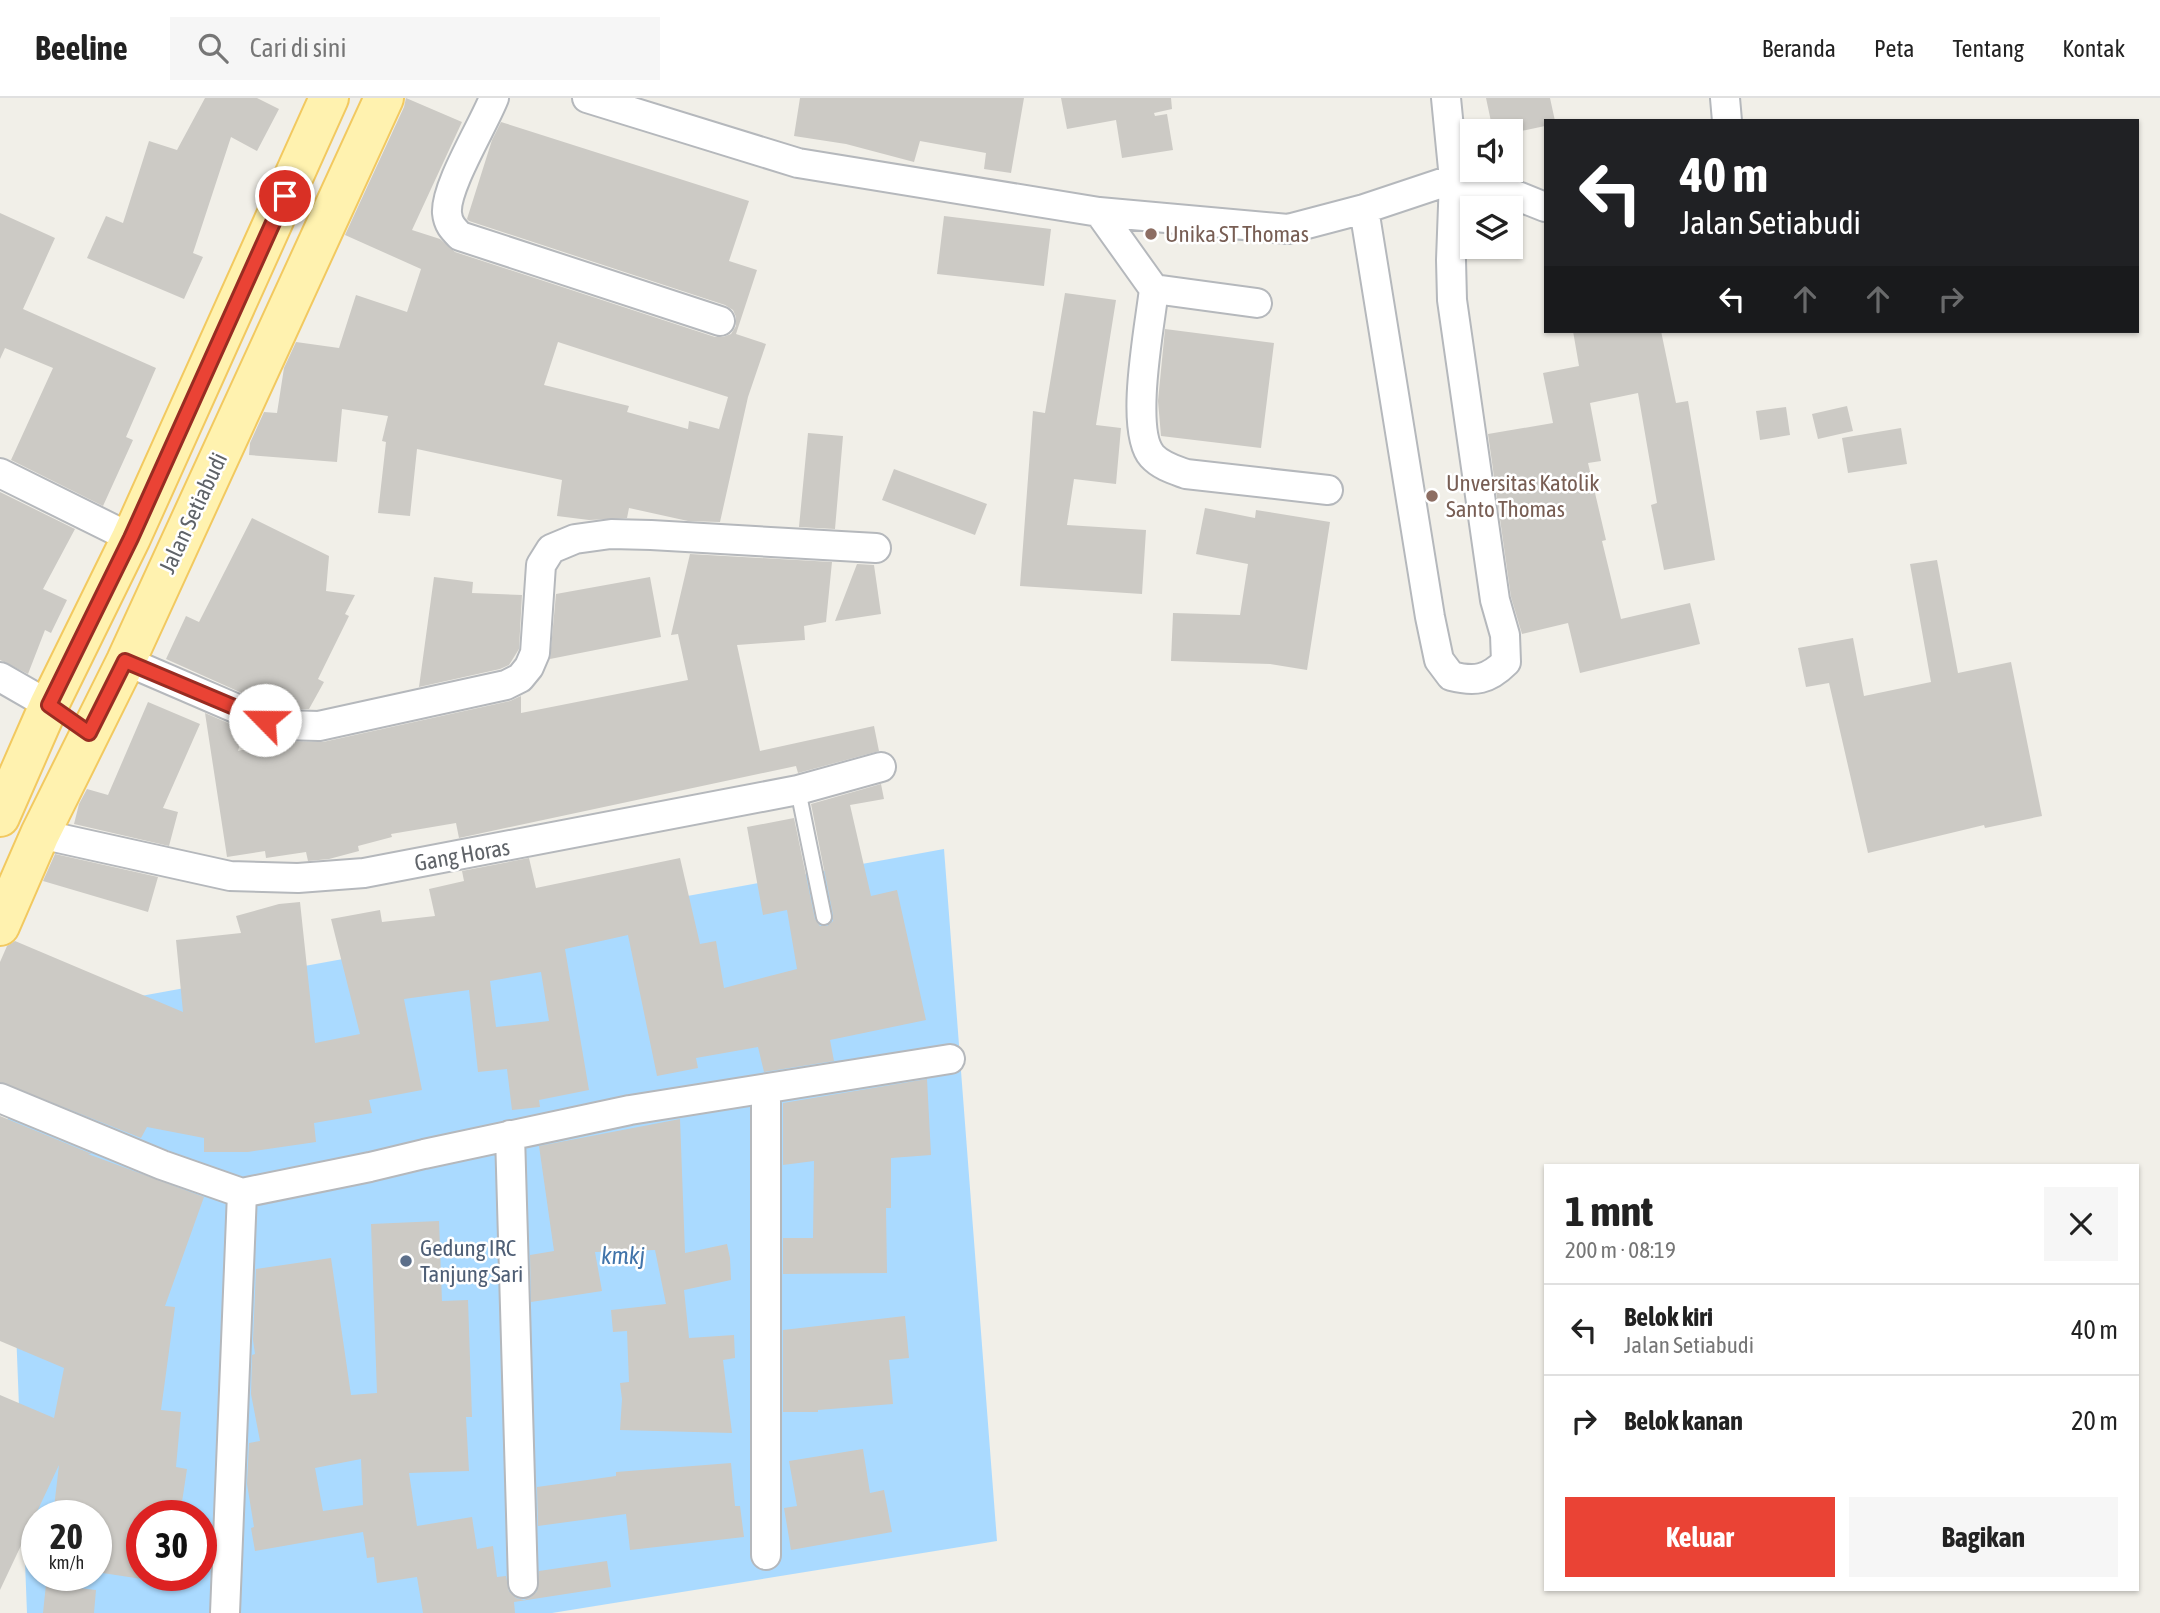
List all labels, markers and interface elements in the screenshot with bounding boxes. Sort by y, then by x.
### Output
search box [170,17,660,80]
text: Beeline [35,29,128,67]
icon: search [194,29,232,67]
text: Cari di sini [250,33,346,63]
text: Beranda [1762,35,1836,62]
text: Peta [1874,35,1914,62]
text: Tentang [1952,35,2024,62]
text: Kontak [2062,35,2125,62]
map controls [1460,119,1523,259]
button: sound [1460,119,1523,182]
text: 40 m [1680,146,1768,202]
icon: left [1565,147,1656,238]
pin [255,166,315,226]
icon: arrive [266,177,304,215]
button: layers [1460,196,1523,259]
text: Jalan Setiabudi [1680,204,1861,241]
place label: Unika ST Thomas [1165,221,1309,247]
marker: Unika ST Thomas [1143,226,1159,242]
icon: left [1713,280,1751,318]
icon: ahead [1786,280,1824,318]
icon: ahead [1859,280,1897,318]
icon: right [1932,280,1970,318]
street label: Jalan Setiabudi [154,449,232,577]
place label: Unversitas Katolik Santo Thomas [1446,470,1599,522]
marker: Unversitas Katolik Santo Thomas [1424,488,1440,504]
position arrow [228,683,302,757]
street label: Gang Horas [412,834,512,876]
text: 1 mnt [1565,1187,1653,1235]
button: close [2044,1187,2118,1261]
place label: Gedung IRC Tanjung Sari [420,1235,523,1287]
text: 200 m · 08:19 [1565,1237,1676,1263]
water label: kmkj [601,1242,645,1269]
marker: Gedung IRC Tanjung Sari [398,1253,414,1269]
text: Belok kiri [1624,1302,1713,1332]
icon: left [1565,1311,1603,1349]
text: 40 m [2071,1315,2118,1345]
text: Jalan Setiabudi [1624,1332,1754,1358]
icon: right [1565,1402,1603,1440]
text: Belok kanan [1624,1406,1743,1436]
text: 20 m [2071,1406,2118,1436]
button: Keluar [1565,1497,1835,1577]
button: Bagikan [1849,1497,2118,1577]
speed limit sign: 30 [126,1500,217,1591]
text: 20 [50,1516,83,1556]
text: km/h [49,1552,84,1573]

